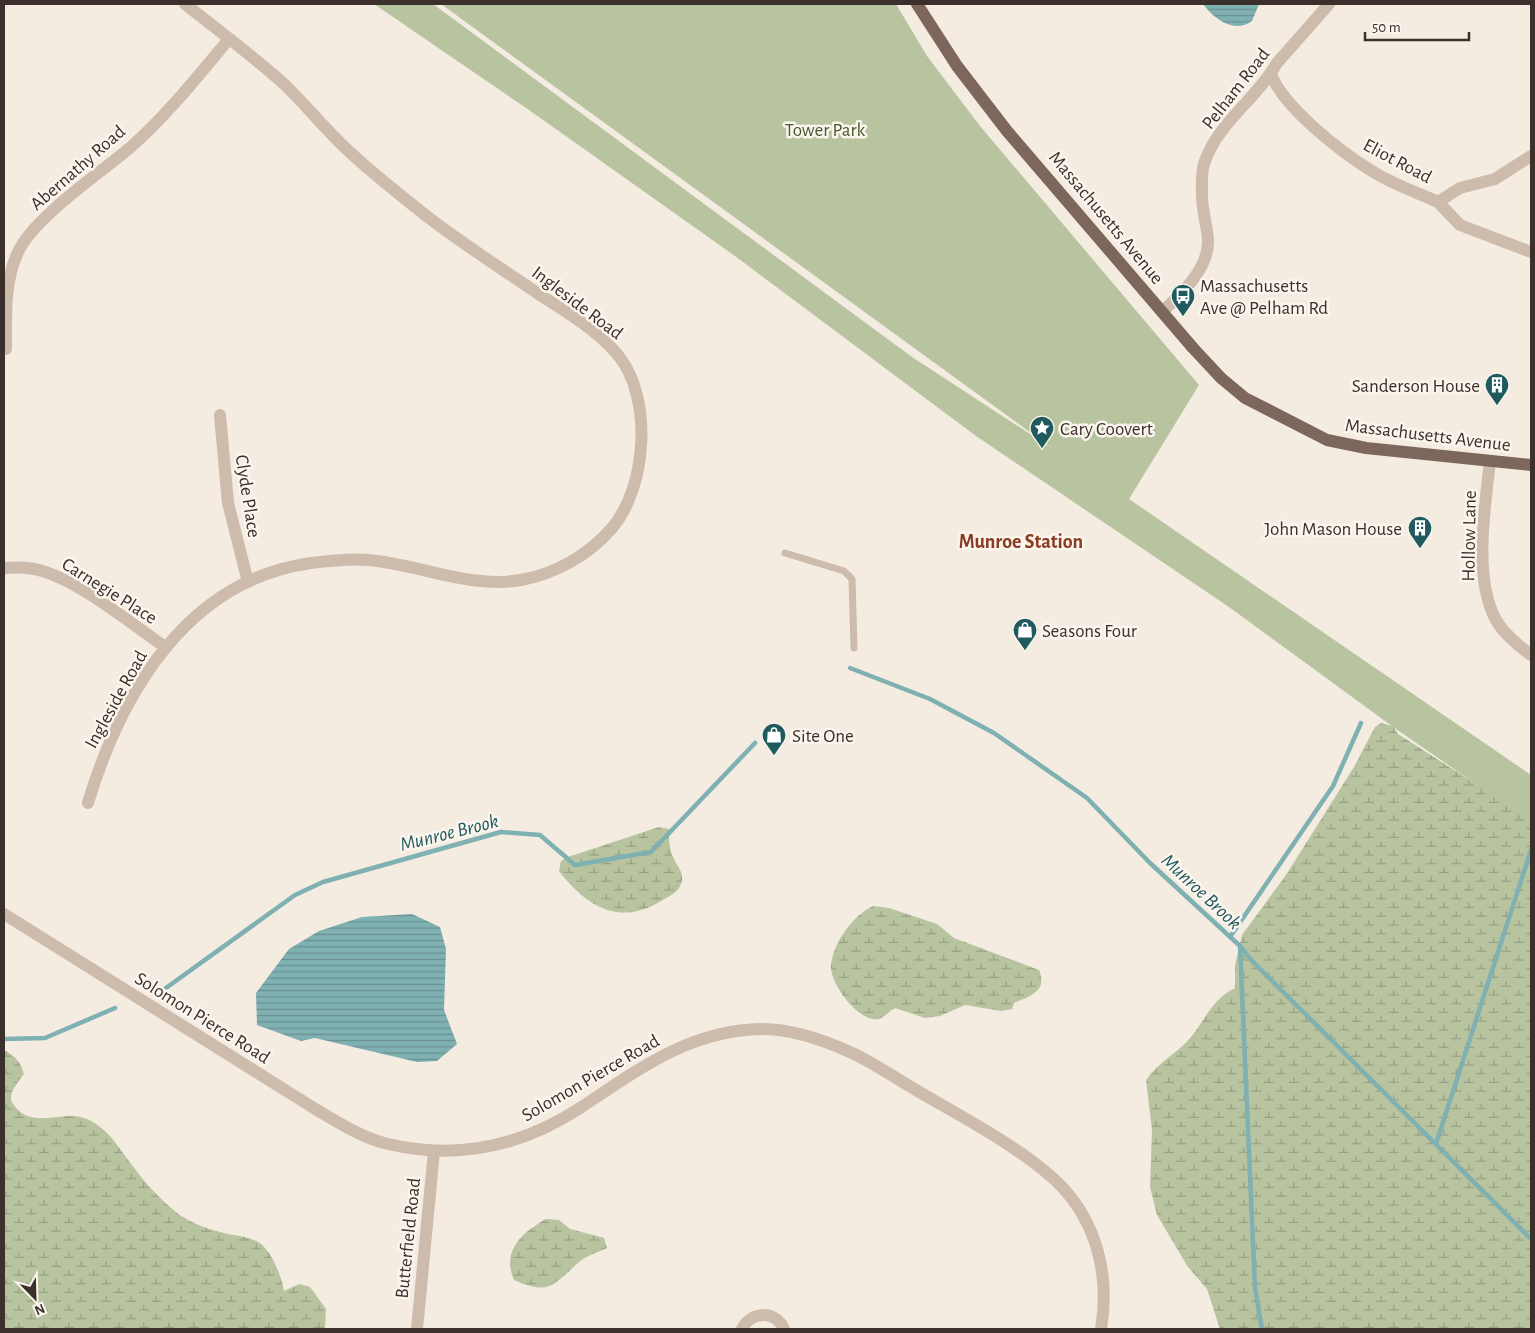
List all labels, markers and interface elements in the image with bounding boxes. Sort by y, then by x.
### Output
scale bar [1365,10,1469,42]
text: 50 m [1372,20,1401,35]
street label: Pelham Road [1199,45,1274,133]
park label: Tower Park [785,121,866,140]
street label: Abernathy Road [27,122,129,214]
street label: Eliot Road [1360,135,1435,187]
street label: Massachusetts Avenue [1045,148,1167,288]
street label: Ingleside Road [528,263,626,344]
place label: Massachusetts Ave @ Pelham Rd [1200,277,1328,318]
bus stop icon: Massachusetts Ave @ Pelham Rd [1170,283,1196,317]
building icon: Sanderson House [1484,372,1510,406]
place label: Sanderson House [1352,377,1480,396]
place icon: Cary Coovert [1029,415,1055,449]
street label: Massachusetts Avenue [1344,416,1512,455]
place label: Cary Coovert [1060,420,1153,439]
street label: Clyde Place [232,453,263,539]
street label: Hollow Lane [1459,490,1480,582]
building icon: John Mason House [1407,515,1433,549]
place label: John Mason House [1264,520,1402,539]
district label: Munroe Station [959,532,1083,552]
street label: Carnegie Place [58,555,160,628]
shop icon: Seasons Four [1012,617,1038,651]
place label: Seasons Four [1042,622,1137,641]
street label: Ingleside Road [82,648,151,752]
shop icon: Site One [761,722,787,756]
place label: Site One [792,727,854,746]
water label: Munroe Brook [398,811,501,855]
water label: Munroe Brook [1158,850,1245,933]
street label: Solomon Pierce Road [131,969,273,1068]
street label: Solomon Pierce Road [519,1031,663,1125]
street label: Butterfield Road [393,1177,424,1300]
north arrow [10,1273,60,1323]
text: N [32,1301,47,1317]

